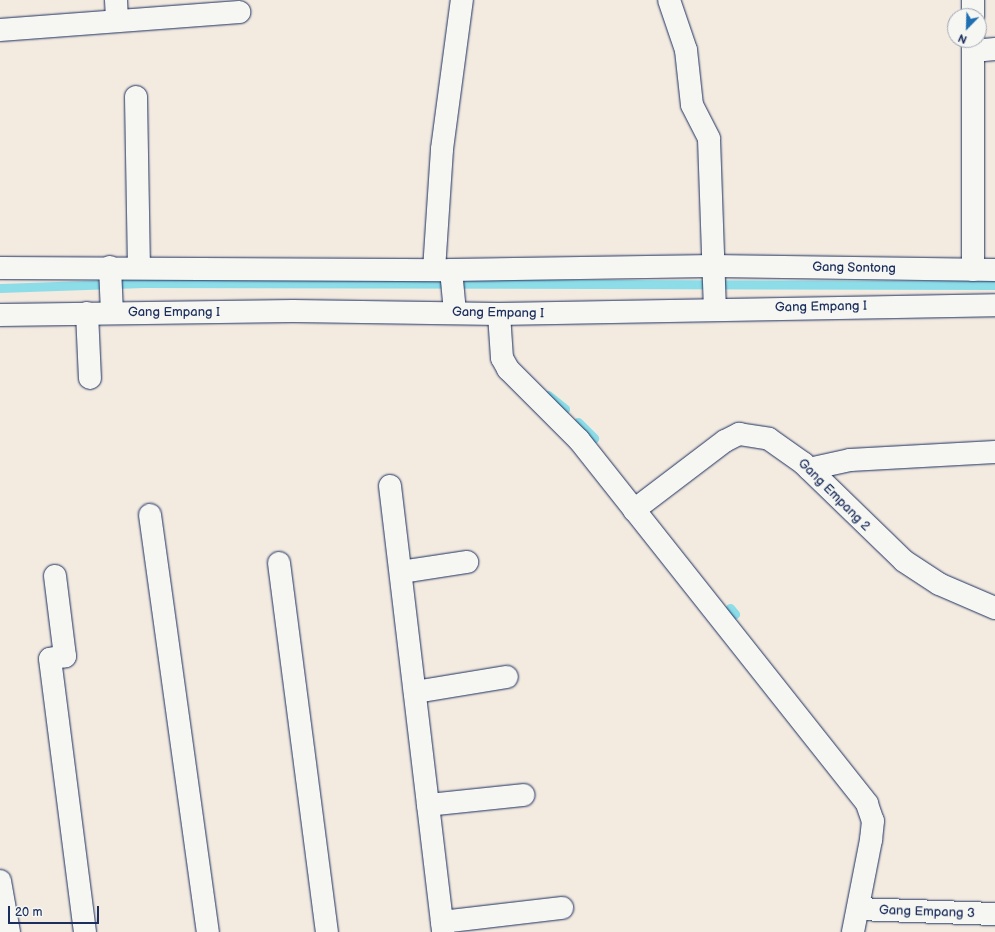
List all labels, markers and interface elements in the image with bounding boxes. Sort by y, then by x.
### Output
north arrow [947,8,987,48]
text: N [956,31,969,46]
street label: Gang Sontong [812,259,896,277]
street label: Gang Empang I [775,298,867,316]
street label: Gang Empang I [128,304,220,320]
street label: Gang Empang I [452,304,544,322]
street label: Gang Empang 2 [795,456,873,534]
scale bar [10,898,101,924]
street label: Gang Empang 3 [879,903,975,921]
text: 20 m [15,905,42,920]

